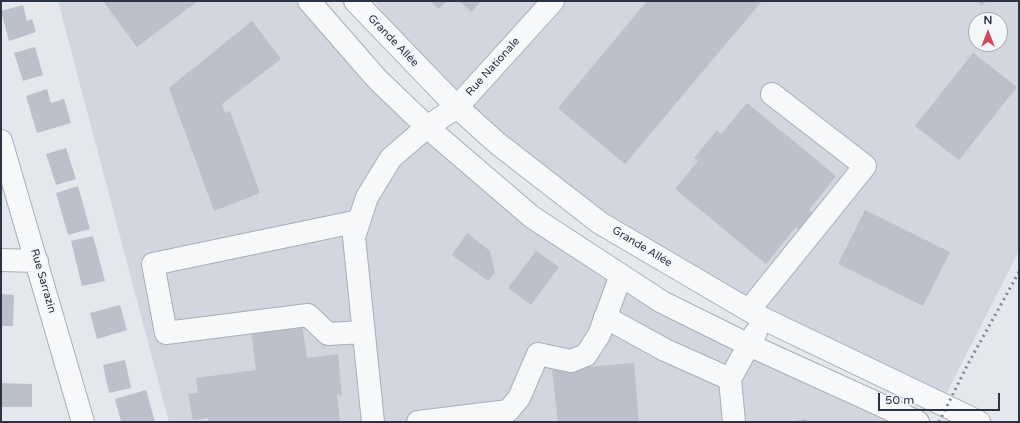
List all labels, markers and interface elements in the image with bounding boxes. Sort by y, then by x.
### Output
street label: Grande Allée [365,12,421,70]
north arrow [968,12,1008,52]
text: N [984,14,992,27]
street label: Rue Nationale [463,35,523,99]
street label: Grande Allée [610,224,674,270]
street label: Rue Sarrazin [28,247,58,315]
scale bar [880,385,1002,411]
text: 50 m [885,393,914,407]

